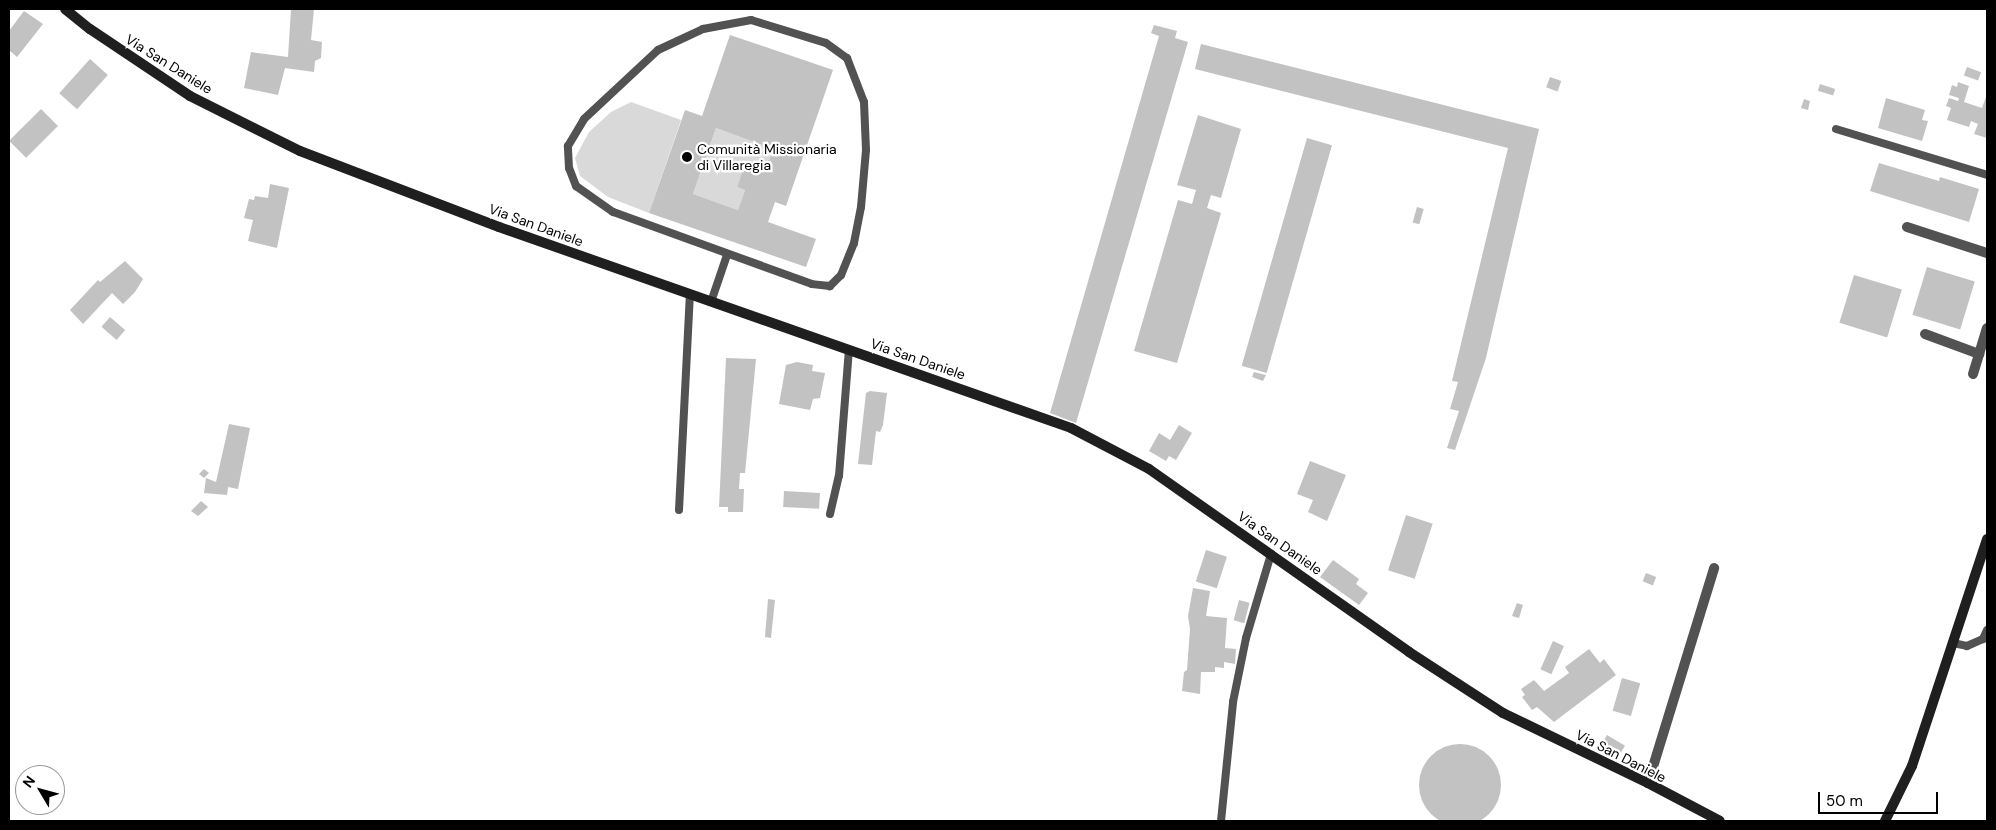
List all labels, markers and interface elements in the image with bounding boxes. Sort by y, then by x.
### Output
street label: Via San Daniele [122,31,216,97]
place label: Comunità Missionaria di Villaregia [697,141,837,174]
marker: Comunità Missionaria di Villaregia [681,151,693,163]
street label: Via San Daniele [487,200,585,250]
street label: Via San Daniele [868,335,968,383]
street label: Via San Daniele [1235,508,1325,578]
street label: Via San Daniele [1573,726,1669,786]
north arrow [15,765,65,815]
text: N [19,772,39,791]
scale bar [1821,782,1941,814]
text: 50 m [1826,791,1863,811]

